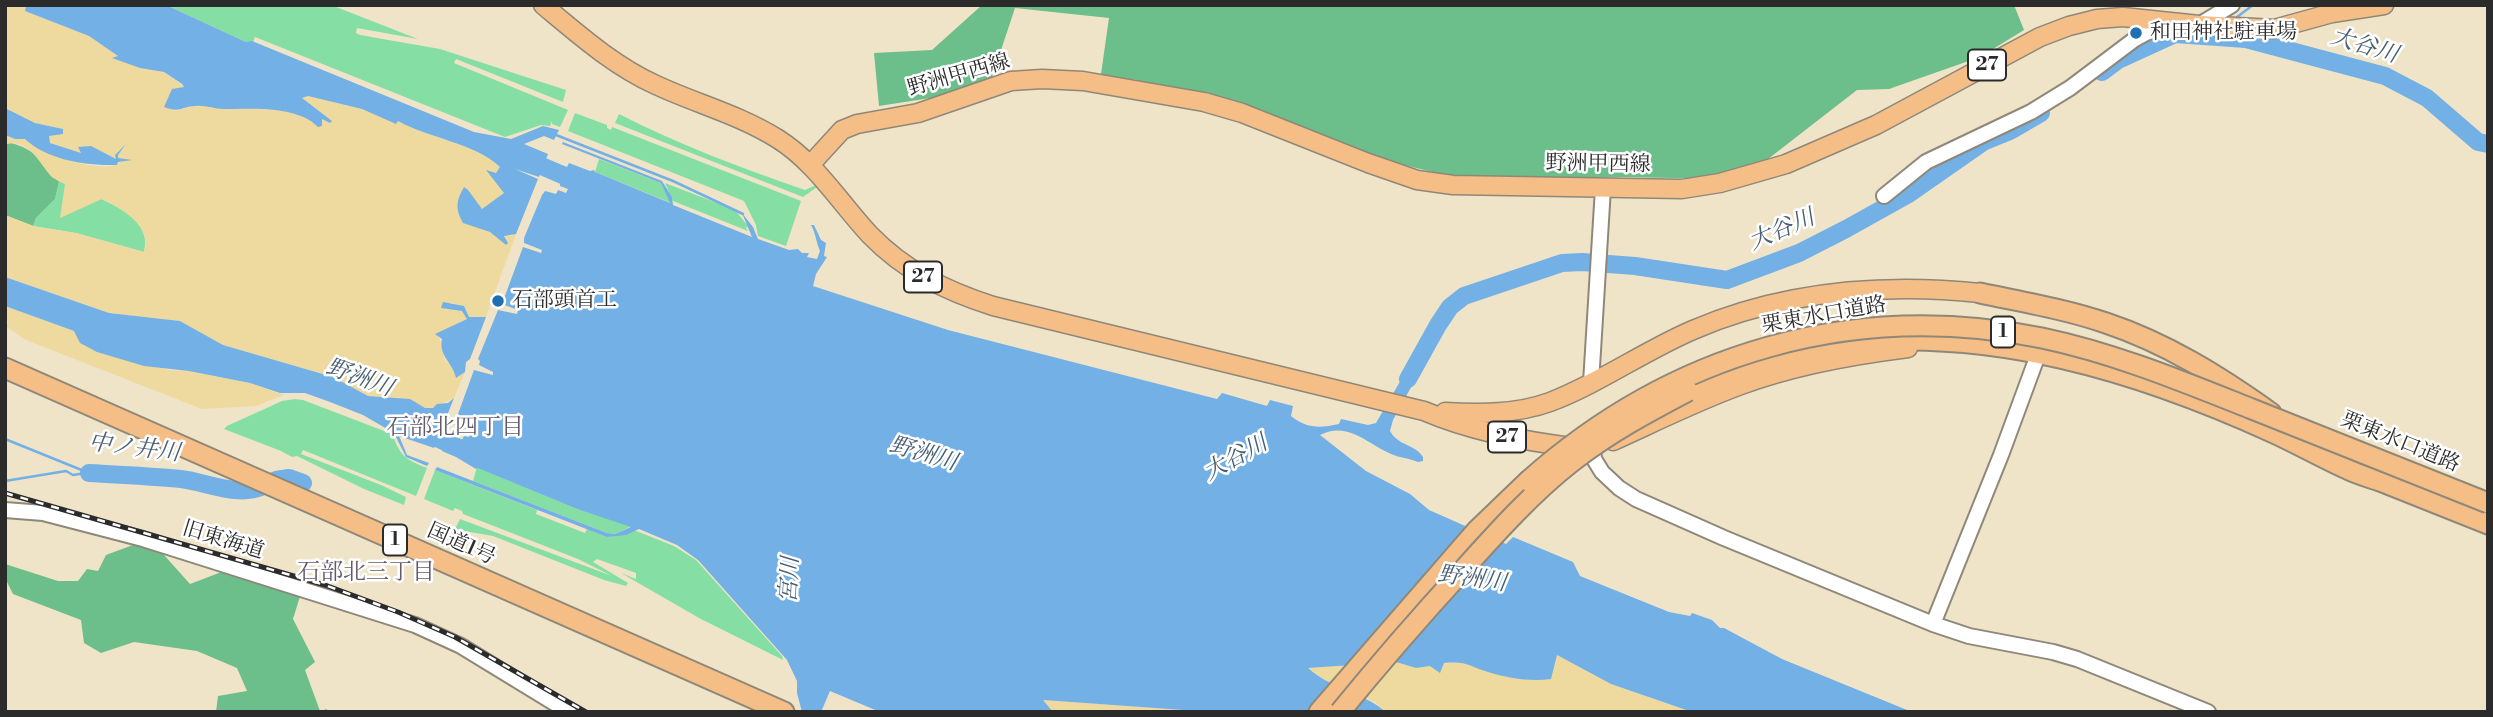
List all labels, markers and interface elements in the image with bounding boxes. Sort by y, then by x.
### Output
place label: 和田神社駐車場 [2150,20,2297,46]
water label: 大谷川 [2327,24,2401,70]
marker: 和田神社駐車場 [2128,25,2144,41]
street label: 野洲甲西線 [905,49,1013,103]
road number: 27 [1968,50,2006,80]
street label: 野洲甲西線 [1545,151,1651,179]
water label: 大谷川 [1745,205,1819,257]
road number: 27 [904,262,942,292]
place label: 石部頭首工 [512,288,617,314]
marker: 石部頭首工 [490,293,506,309]
street label: 栗東水口道路 [1760,293,1888,339]
road number: 1 [1991,316,2015,348]
water label: 野洲川 [322,354,396,404]
street label: 栗東水口道路 [2337,408,2463,478]
district label: 石部北四丁目 [386,414,524,442]
road number: 27 [1488,422,1526,452]
water label: 中ノ井川 [87,430,181,468]
water label: 大谷川 [1199,430,1273,488]
water label: 野洲川 [886,432,960,478]
street label: 旧東海道 [179,517,267,565]
street label: 国道1号 [423,519,499,571]
road number: 1 [383,524,407,555]
water label: 宮川 [776,556,806,604]
district label: 石部北三丁目 [297,559,435,587]
water label: 野洲川 [1436,562,1508,598]

